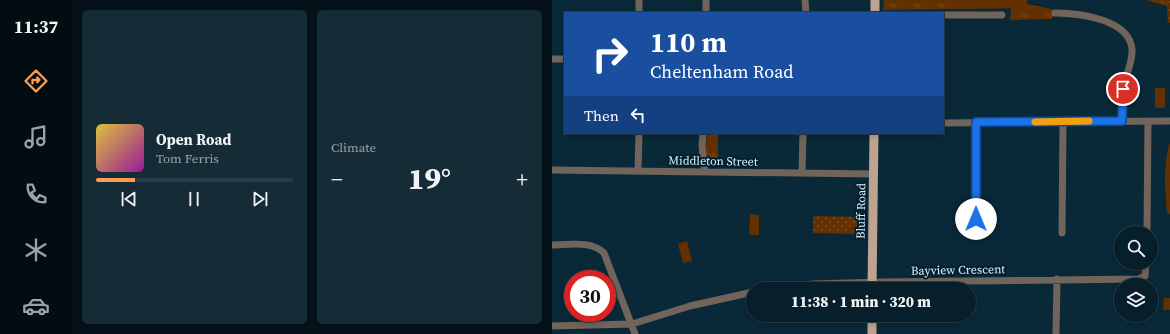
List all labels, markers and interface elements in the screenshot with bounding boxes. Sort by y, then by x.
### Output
text: 11:37 [14,14,58,39]
text: 110 m [650,23,727,61]
icon: right [584,28,636,80]
text: Cheltenham Road [650,59,794,84]
icon: directions [22,67,50,95]
pin [1106,72,1140,106]
icon: arrive [1112,78,1134,100]
icon: left [627,104,649,126]
text: Then [584,105,619,126]
icon: music [22,123,50,151]
text: Open Road [156,129,231,150]
text: Climate [331,139,376,156]
text: Tom Ferris [156,150,219,167]
street label: Middleton Street [668,152,758,170]
text: 19° [408,158,451,199]
text: − [331,164,343,194]
text: + [516,164,528,194]
icon: phone [22,180,50,208]
street label: Bluff Road [853,183,869,239]
icon: previous [118,188,140,210]
icon: pause [183,188,205,210]
icon: next [249,188,271,210]
position arrow [955,198,997,240]
map controls [1114,226,1158,322]
button: search [1114,226,1158,270]
icon: climate [22,236,50,264]
street label: Bayview Crescent [911,261,1005,279]
speed limit sign: 30 [564,270,616,322]
button: layers [1114,278,1158,322]
text: 11:38 · 1 min · 320 m [791,291,931,312]
icon: car [22,292,50,320]

